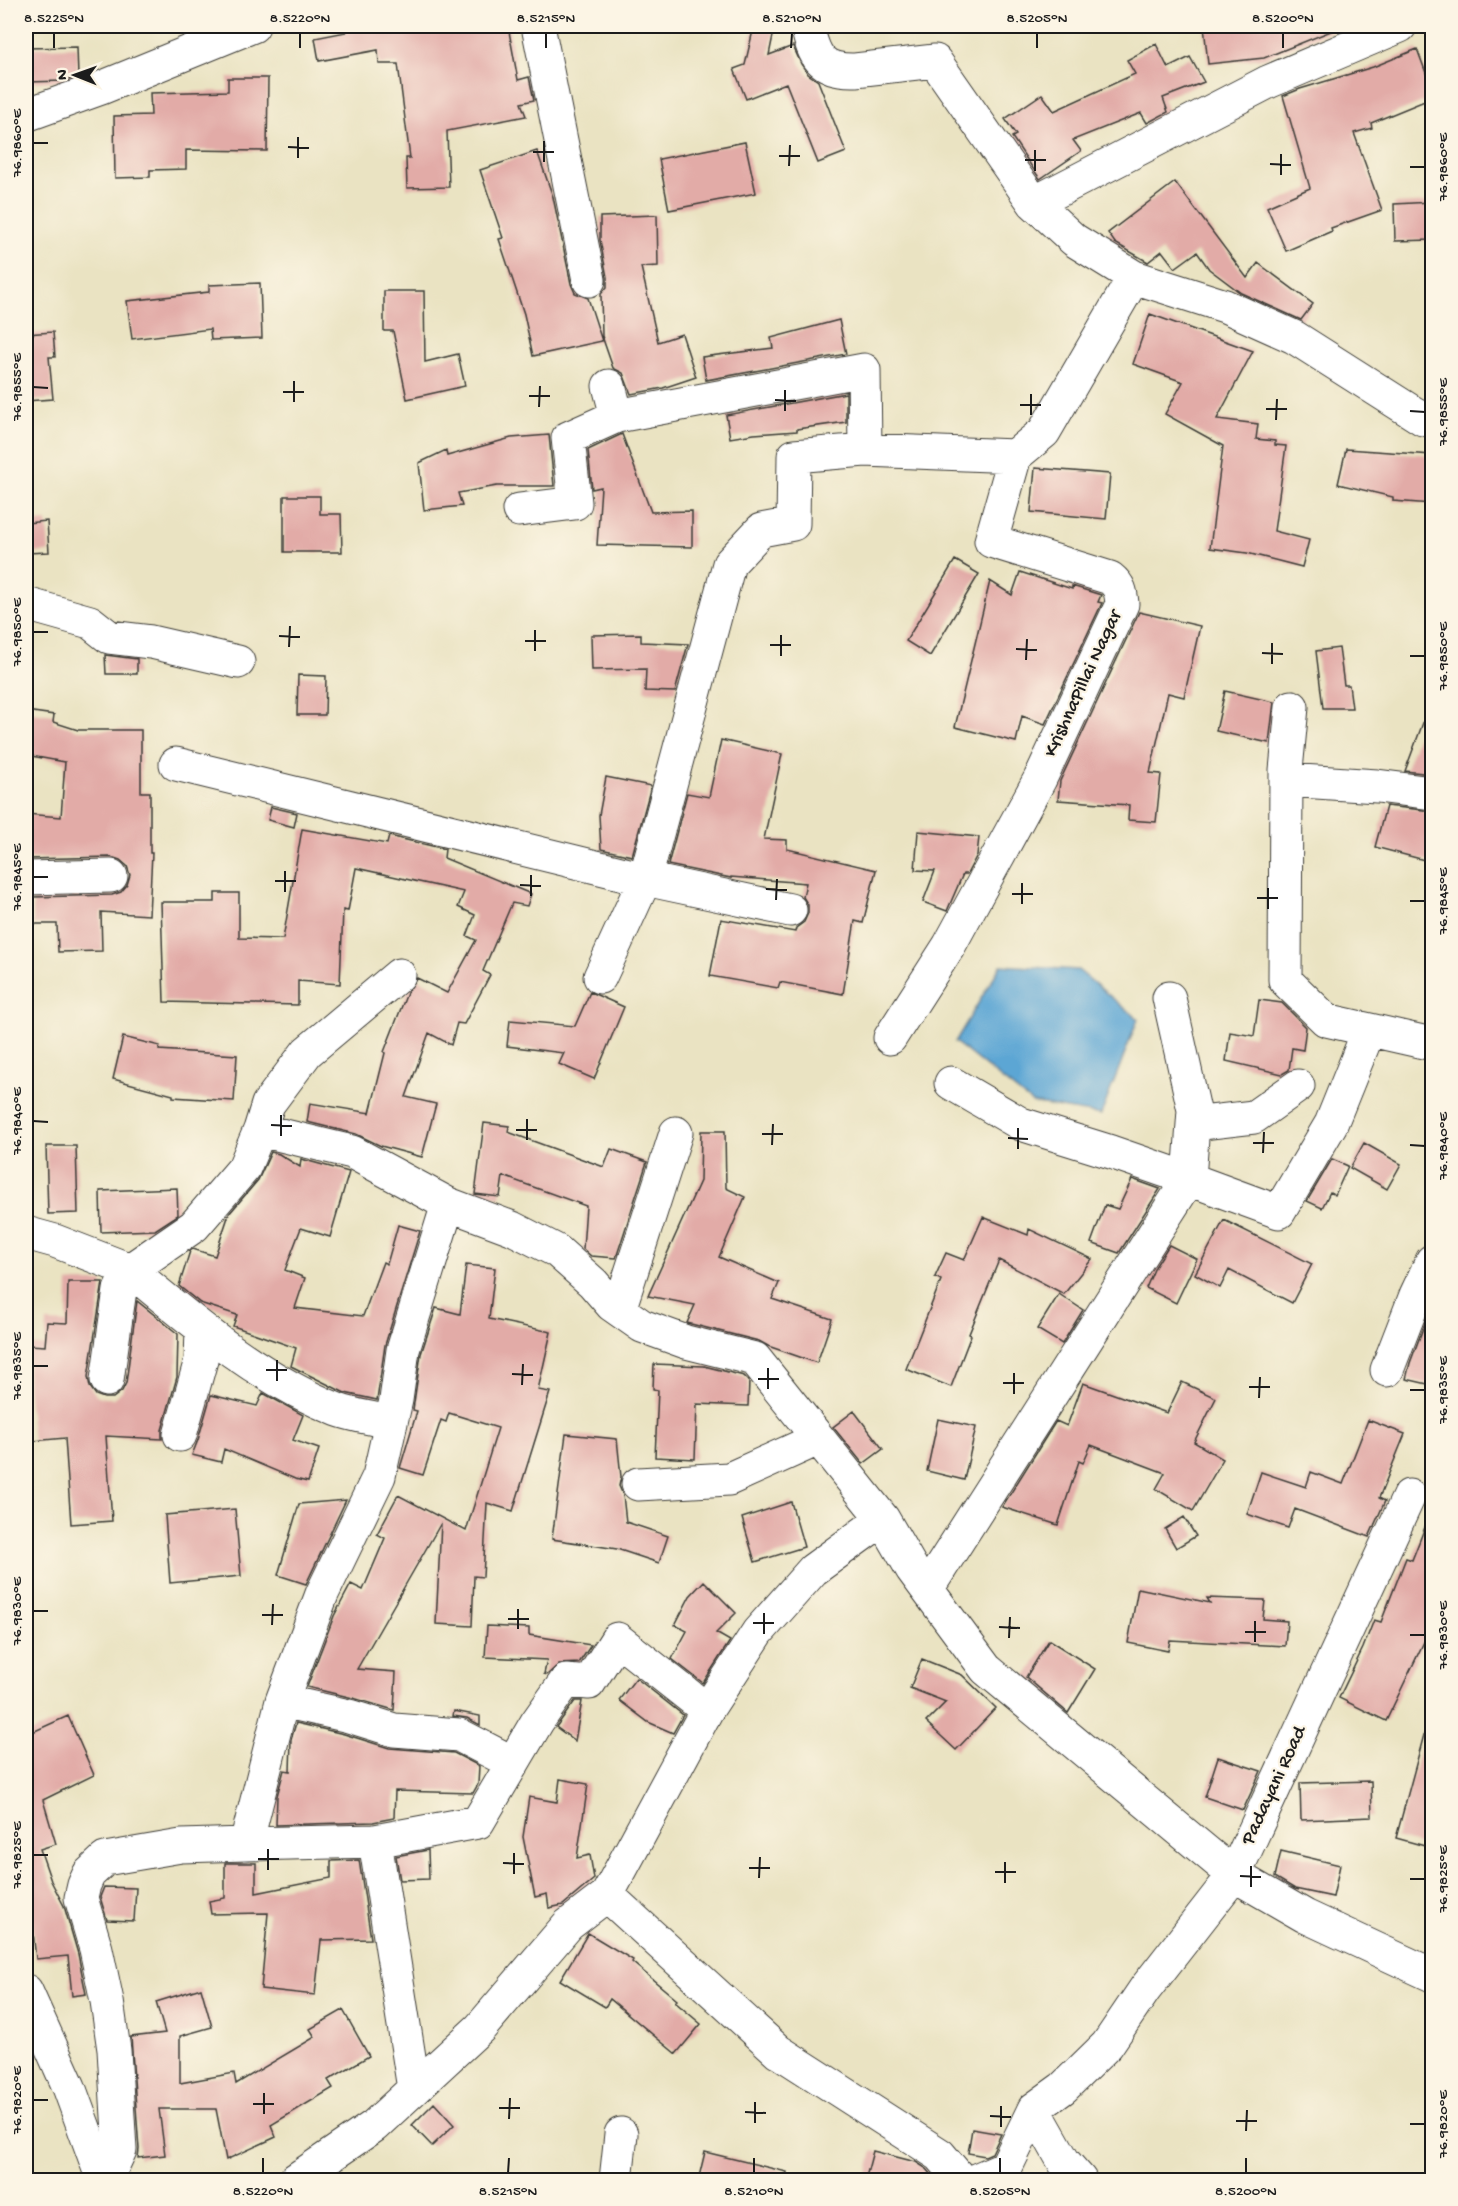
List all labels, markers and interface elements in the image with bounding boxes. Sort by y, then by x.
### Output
text: 8.5225°N [24,10,84,28]
text: 8.5220°N [270,10,330,28]
text: 8.5215°N [517,10,576,28]
text: 8.5210°N [762,10,822,28]
text: 8.5205°N [1006,10,1068,28]
text: 8.5200°N [1252,10,1314,28]
north arrow [45,45,105,105]
text: N [54,69,73,80]
text: 76.9860°E [9,108,27,178]
text: 76.9860°E [1435,132,1453,202]
text: 76.9855°E [9,352,27,422]
text: 76.9855°E [1435,377,1453,447]
text: 76.9850°E [9,597,27,667]
street label: KrishnaPillai Nagar [1040,605,1129,761]
text: 76.9850°E [1435,621,1453,691]
text: 76.9845°E [9,843,27,911]
text: 76.9845°E [1435,867,1453,935]
text: 76.9840°E [9,1087,27,1156]
text: 76.9840°E [1435,1112,1453,1181]
text: 76.9835°E [9,1332,27,1401]
text: 76.9835°E [1435,1356,1453,1425]
text: 76.9830°E [9,1576,27,1646]
text: 76.9830°E [1435,1600,1453,1670]
street label: Padayani Road [1237,1721,1313,1850]
text: 76.9825°E [9,1821,27,1890]
text: 76.9825°E [1435,1845,1453,1914]
text: 76.9820°E [9,2065,27,2135]
text: 76.9820°E [1435,2089,1453,2159]
text: 8.5220°N [233,2183,293,2201]
text: 8.5215°N [479,2183,538,2201]
text: 8.5210°N [724,2183,784,2201]
text: 8.5205°N [969,2183,1031,2201]
text: 8.5200°N [1215,2183,1277,2201]

